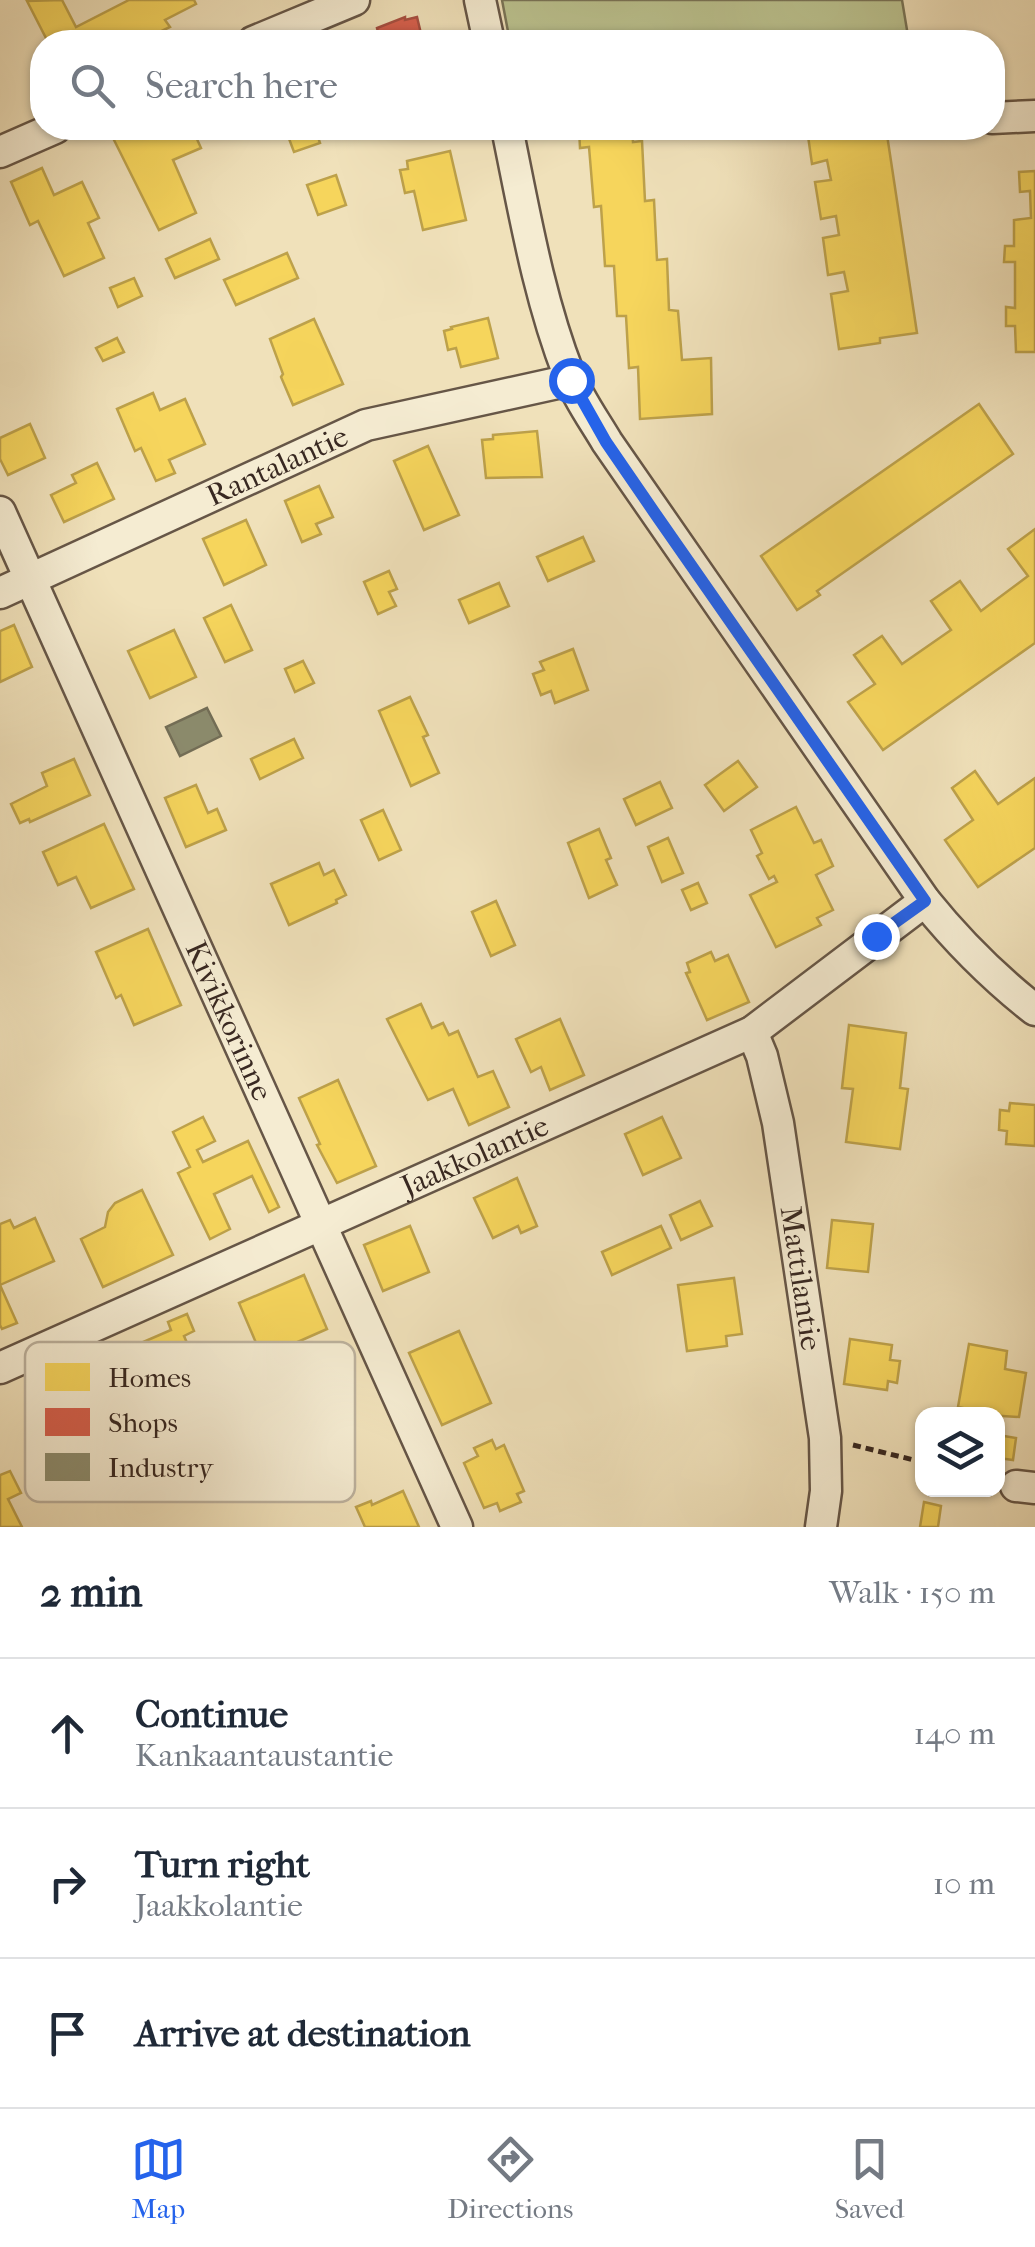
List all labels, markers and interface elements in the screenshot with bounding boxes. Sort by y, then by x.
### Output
search box [30,30,1005,140]
icon: search [65,58,120,113]
text: Search here [145,63,338,108]
route start [549,358,595,404]
street label: Rantalantie [201,418,353,513]
route end [854,914,900,960]
street label: Kivikkorinne [178,936,280,1106]
street label: Jaakkolantie [394,1108,554,1205]
street label: Mattilantie [773,1204,829,1353]
legend [25,1342,355,1502]
text: Homes [108,1361,191,1394]
text: Shops [108,1406,178,1439]
map controls [915,1407,1005,1497]
button: layers [915,1407,1005,1497]
text: Industry [108,1451,214,1484]
text: 2 min [40,1568,142,1617]
text: Walk · 150 m [829,1574,995,1611]
text: Continue [135,1692,288,1737]
icon: ahead [40,1706,95,1761]
text: 140 m [914,1715,995,1752]
text: Kankaantaustantie [135,1737,393,1774]
text: Turn right [135,1842,310,1887]
icon: right [40,1856,95,1911]
text: 10 m [933,1865,995,1902]
text: Jaakkolantie [135,1887,303,1924]
icon: arrive [40,2006,95,2061]
text: Arrive at destination [135,2011,471,2056]
tab: Map [131,2132,186,2225]
tab: Directions [447,2132,573,2225]
tab: Saved [835,2132,904,2225]

